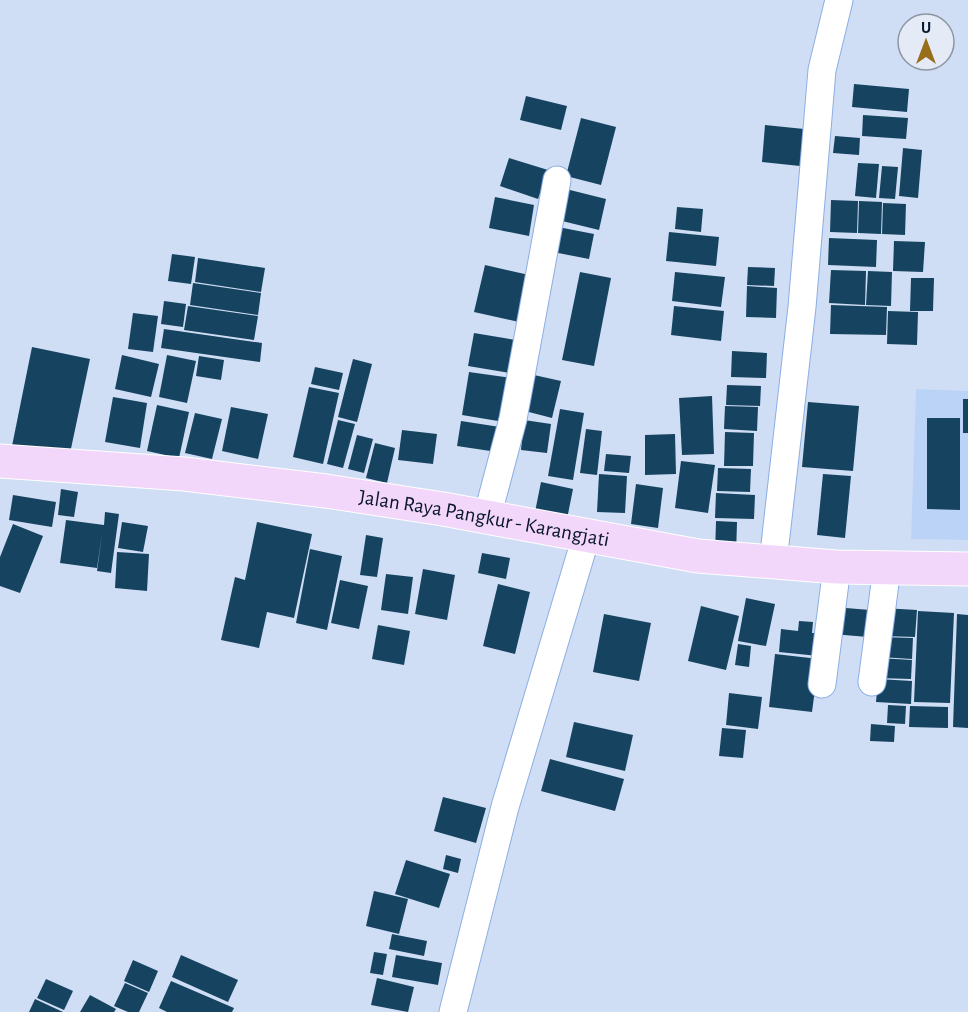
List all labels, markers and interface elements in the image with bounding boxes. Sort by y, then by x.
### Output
north arrow [896,12,956,72]
text: U [921,20,931,36]
street label: Jalan Raya Pangkur - Karangjati [358,486,611,550]

